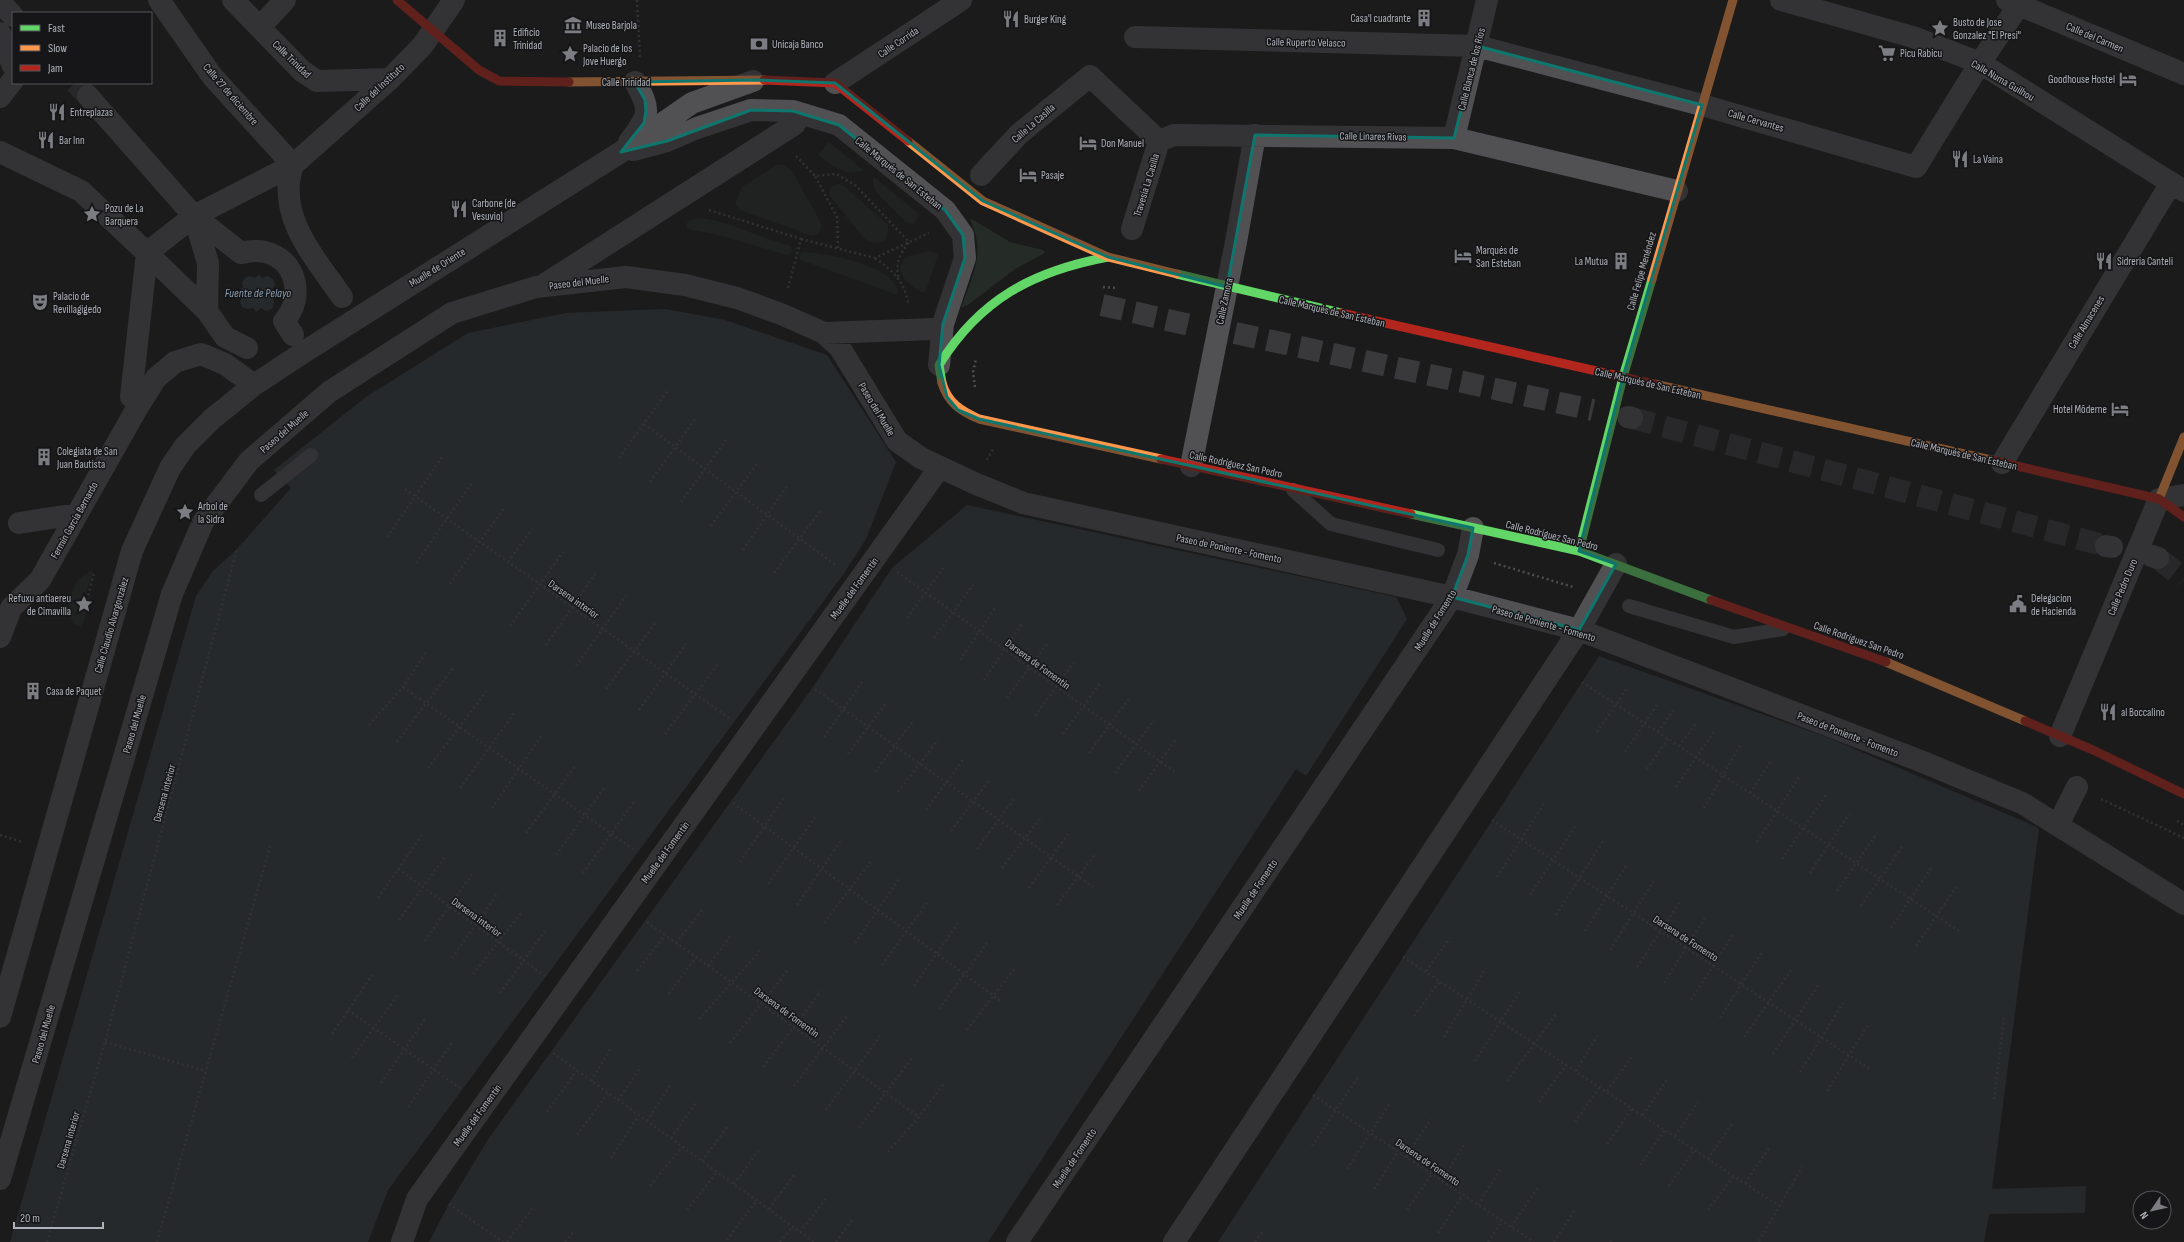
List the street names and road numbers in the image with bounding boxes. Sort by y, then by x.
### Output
street label: Calle del Carmen [2064,20,2126,56]
street label: Calle Corrida [875,24,921,61]
street label: Calle Blanca de los Ríos [1455,27,1488,112]
street label: Calle Ruperto Velasco [1266,35,1346,50]
street label: Calle Trinidad [270,38,314,81]
street label: Calle Numa Guilhou [1969,57,2037,104]
street label: Calle del Instituto [351,60,408,114]
street label: Calle 27 de diciembre [200,61,261,128]
street label: Calle Trinidad [602,76,651,89]
street label: Calle La Casilla [1009,101,1058,146]
street label: Calle Cervantes [1727,106,1785,135]
street label: Calle Linares Rivas [1339,129,1407,144]
street label: Calle Marqués de San Esteban [852,134,945,213]
street label: Travesía La Casilla [1131,152,1162,218]
street label: Calle Felipe Menéndez [1624,230,1659,312]
street label: Muelle de Oriente [407,245,468,290]
street label: Paseo del Muelle [548,272,610,293]
street label: Calle Zamora [1213,277,1236,326]
street label: Calle Marqués de San Esteban [1278,293,1387,330]
street label: Calle Almacenes [2065,293,2107,351]
street label: Calle Marqués de San Esteban [1594,365,1703,402]
street label: Paseo del Muelle [855,380,898,438]
street label: Paseo del Muelle [257,407,311,456]
street label: Calle Marqués de San Esteban [1910,436,2019,473]
street label: Calle Rodríguez San Pedro [1188,448,1284,481]
street label: Fermín García Bernardo [48,479,101,561]
street label: Calle Rodríguez San Pedro [1504,518,1600,553]
street label: Paseo de Poniente - Fomento [1175,531,1283,566]
street label: Muelle del Fomentín [828,554,881,622]
street label: Calle Pedro Duro [2105,557,2140,617]
street label: Calle Claudio Alvargonzález [92,576,131,675]
street label: Darsena interior [546,577,602,622]
street label: Muelle de Fomento [1412,587,1460,653]
street label: Paseo de Poniente - Fomento [1491,602,1598,645]
street label: Calle Rodríguez San Pedro [1812,619,1906,662]
street label: Darsena de Fomentin [1003,636,1073,693]
street label: Paseo del Muelle [120,693,149,755]
street label: Paseo de Poniente - Fomento [1795,709,1901,760]
street label: Darsena interior [151,763,178,823]
street label: Muelle del Fomentín [639,818,692,886]
street label: Muelle de Fomento [1231,857,1280,922]
street label: Darsena interior [449,895,504,940]
street label: Darsena de Fomento [1651,913,1721,965]
street label: Darsena de Fomentin [752,984,822,1041]
street label: Paseo del Muelle [29,1003,58,1065]
street label: Muelle del Fomentín [451,1081,504,1149]
street label: Darsena interior [54,1110,83,1170]
street label: Muelle de Fomento [1050,1126,1099,1191]
street label: Darsena de Fomento [1393,1136,1463,1189]

